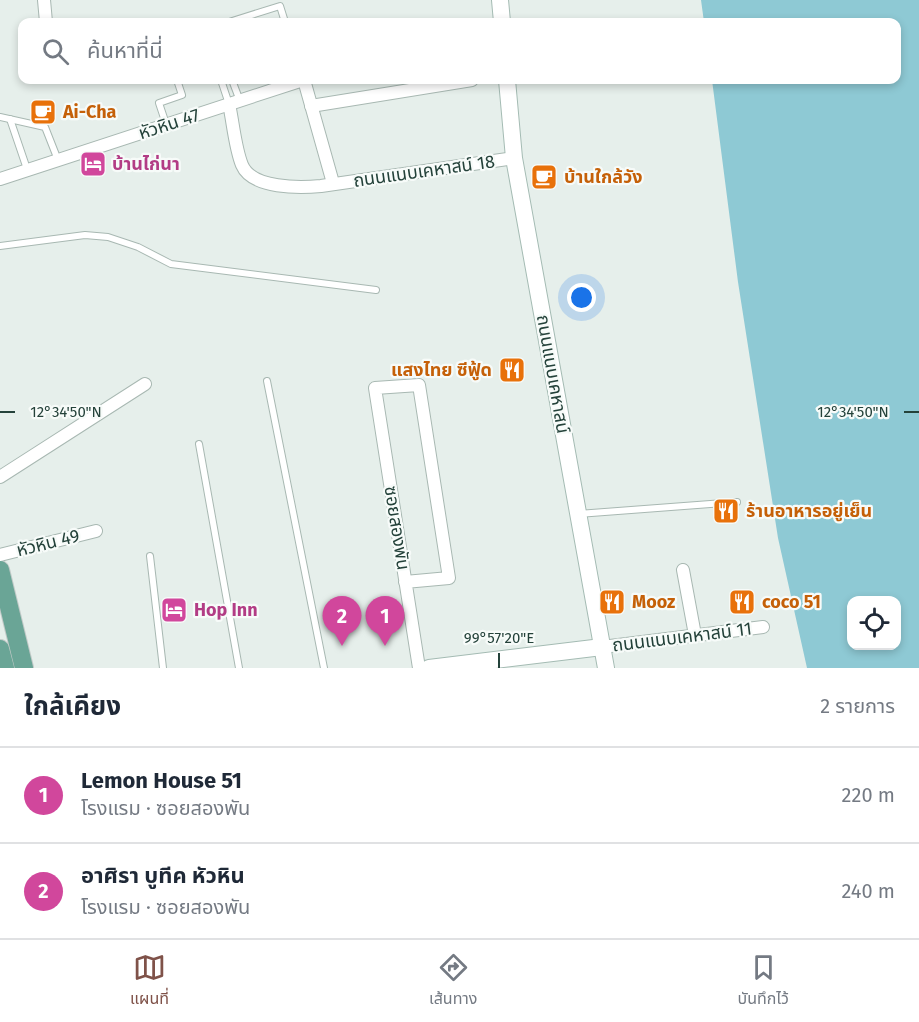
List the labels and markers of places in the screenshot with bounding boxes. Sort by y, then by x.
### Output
cafe icon: Ai-Cha [28,97,58,127]
place label: Ai-Cha [62,101,117,123]
hotel icon: บ้านไก่นา [78,149,108,179]
place label: บ้านไก่นา [112,153,180,175]
cafe icon: บ้านใกล้วัง [529,162,559,192]
place label: บ้านใกล้วัง [564,166,643,188]
restaurant icon: แสงไทย ซีฟู้ด [497,355,527,385]
place label: แสงไทย ซีฟู้ด [391,359,492,381]
restaurant icon: ร้านอาหารอยู่เย็น [711,496,741,526]
place label: ร้านอาหารอยู่เย็น [746,500,872,522]
restaurant icon: Mooz [597,587,627,617]
restaurant icon: coco 51 [727,587,757,617]
place label: Mooz [632,591,675,613]
place label: coco 51 [762,591,821,613]
hotel icon: Hop Inn [159,595,189,625]
pin: 2 [322,596,362,646]
pin: 1 [366,596,404,646]
place label: Hop Inn [194,599,258,621]

